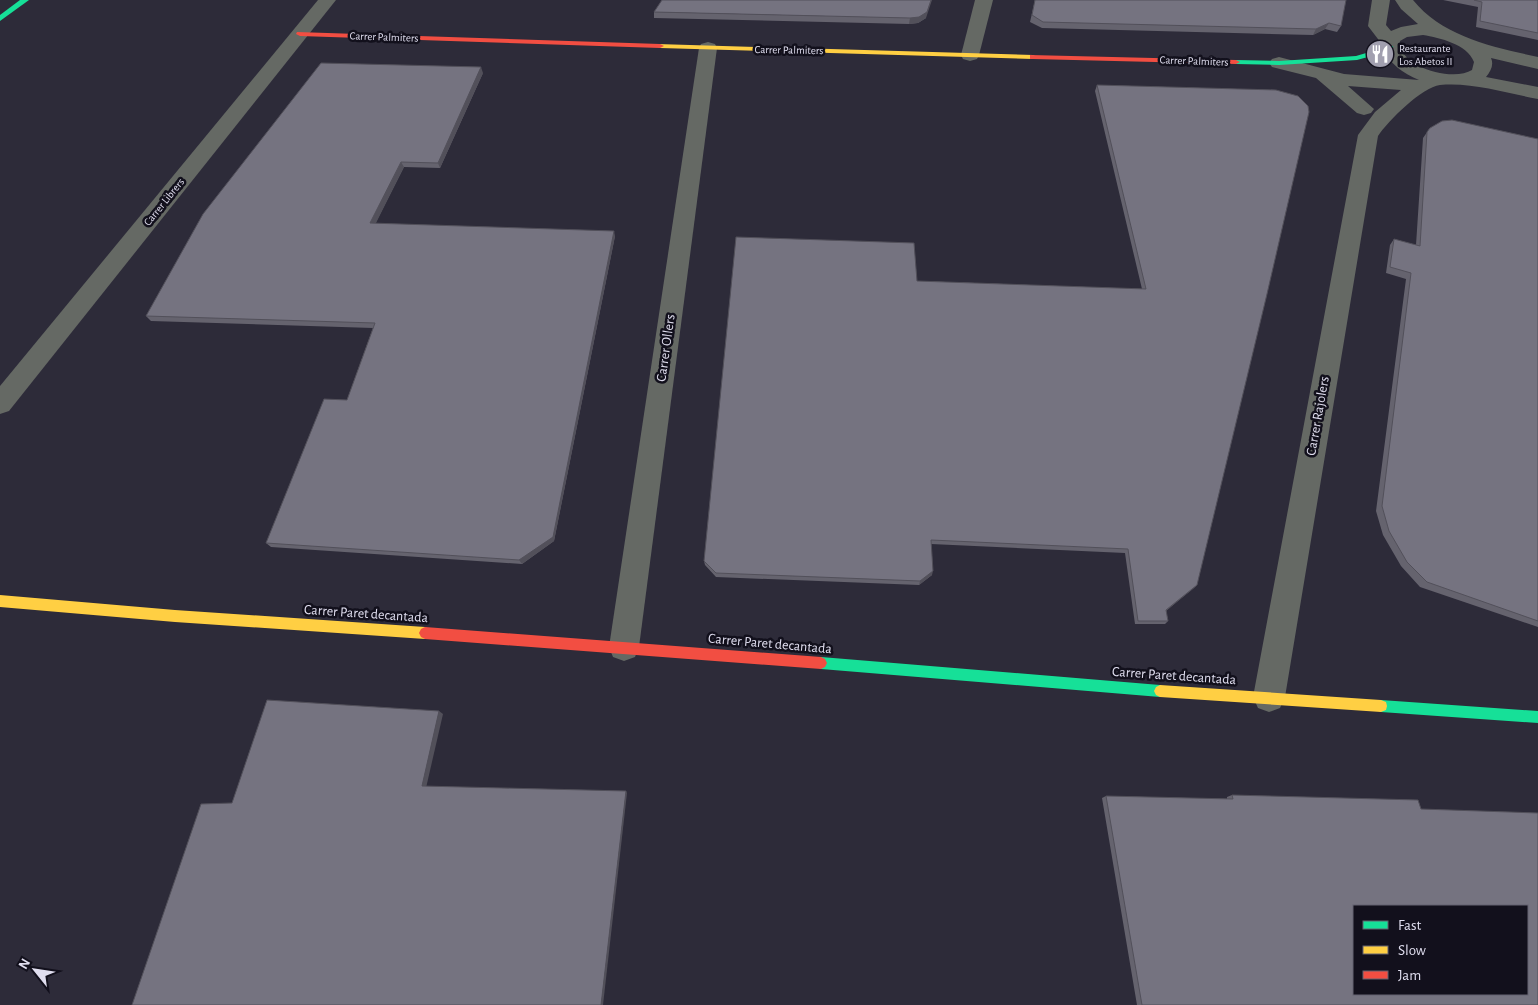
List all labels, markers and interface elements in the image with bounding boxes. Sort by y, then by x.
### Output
street label: Carrer Palmiters [349,30,419,44]
restaurant icon: Restaurante Los Abetos II [1365,39,1395,69]
place label: Restaurante Los Abetos II [1399,43,1452,67]
street label: Carrer Palmiters [754,44,824,56]
street label: Carrer Palmiters [1159,54,1229,68]
street label: Carrer Librers [142,176,186,228]
street label: Carrer Ollers [654,313,678,383]
street label: Carrer Rajolers [1304,375,1332,457]
street label: Carrer Paret decantada [304,603,429,625]
street label: Carrer Paret decantada [708,632,833,656]
street label: Carrer Paret decantada [1112,665,1237,687]
legend [1353,905,1528,995]
text: Fast [1398,918,1422,933]
text: Slow [1398,943,1426,958]
north arrow [10,945,60,995]
text: N [16,956,33,972]
text: Jam [1398,968,1421,983]

